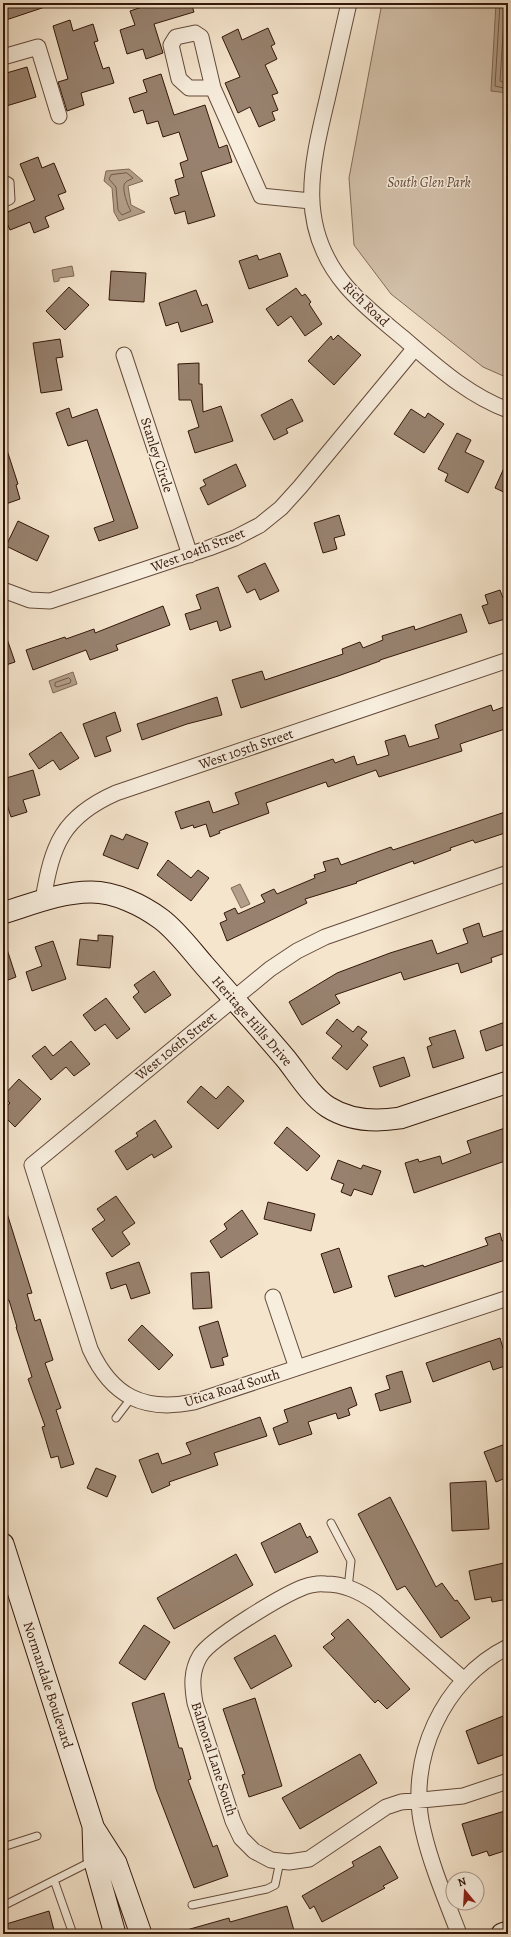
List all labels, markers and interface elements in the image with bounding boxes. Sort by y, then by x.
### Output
park label: South Glen Park [387,173,471,192]
street label: Rich Road [339,277,394,331]
street label: Stanley Circle [136,415,178,495]
street label: West 104th Street [147,523,248,577]
street label: West 105th Street [195,724,296,774]
street label: Heritage Hills Drive [207,972,297,1070]
street label: West 106th Street [131,1007,221,1085]
street label: Utica Road South [182,1364,283,1412]
street label: Normandale Boulevard [19,1619,78,1751]
street label: Balmoral Lane South [187,1699,242,1819]
north arrow [445,1871,485,1911]
text: N [456,1874,468,1890]

